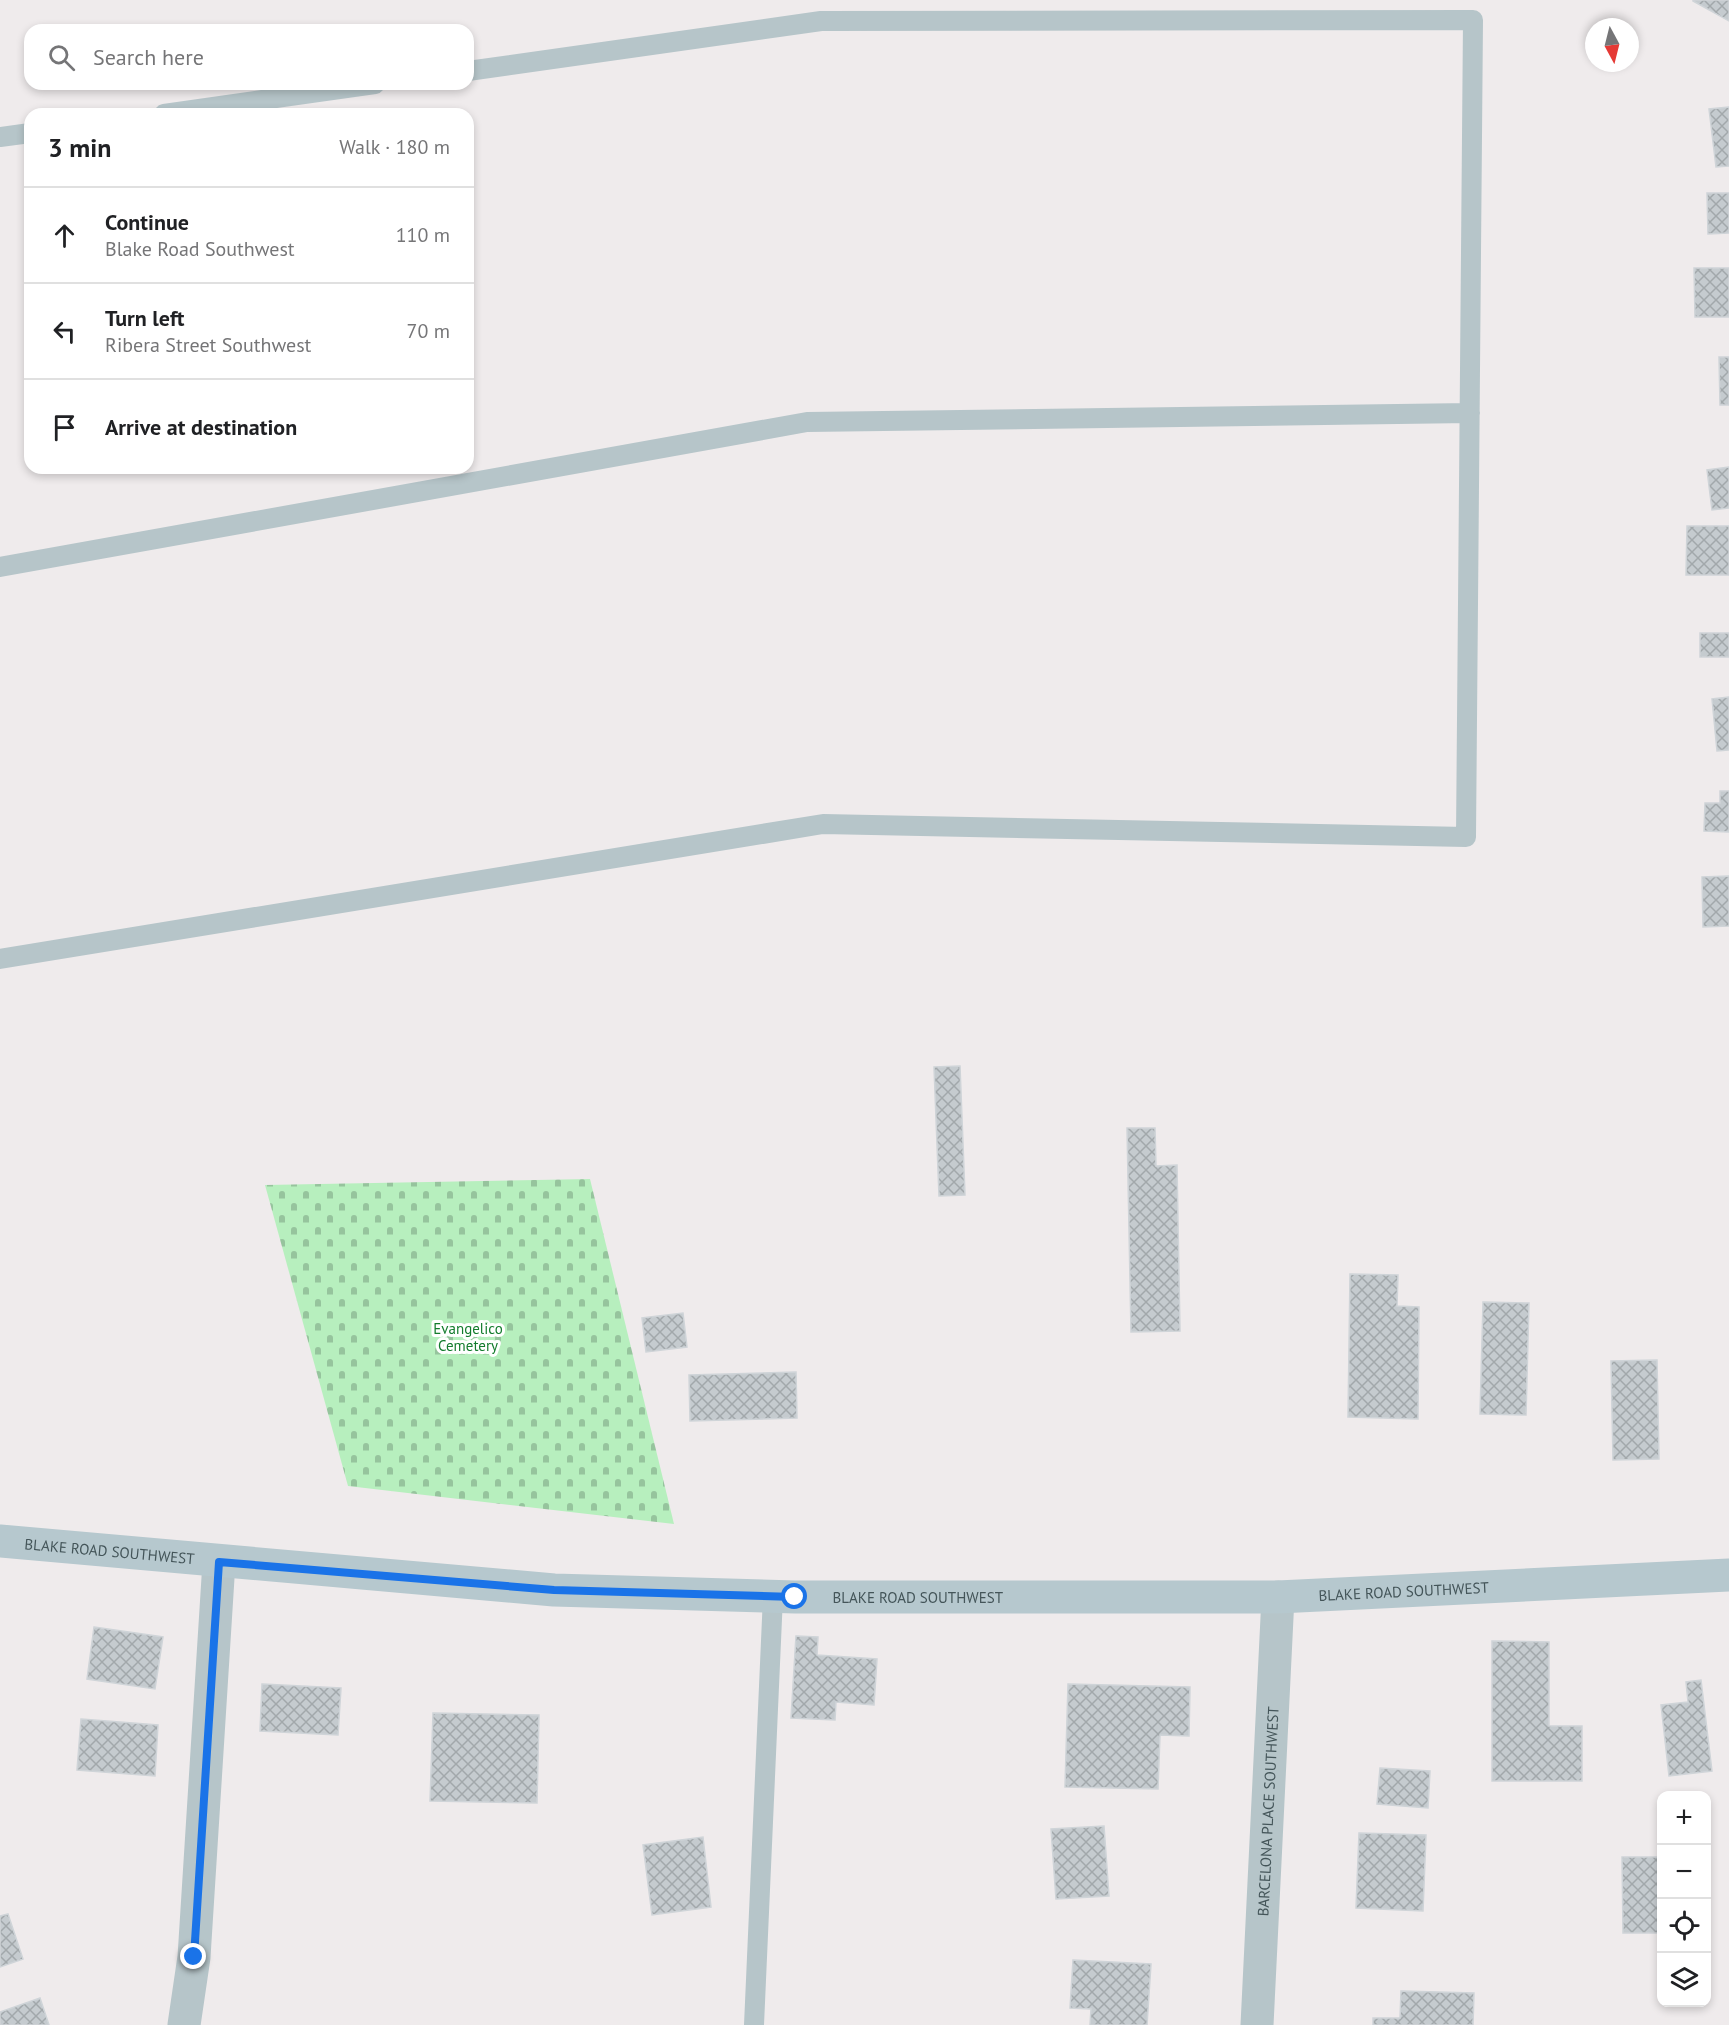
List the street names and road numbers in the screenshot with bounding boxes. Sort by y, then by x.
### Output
street label: BLAKE ROAD SOUTHWEST [24,1534,196,1568]
street label: BLAKE ROAD SOUTHWEST [1318,1577,1490,1605]
street label: BLAKE ROAD SOUTHWEST [832,1588,1004,1607]
street label: BARCELONA PLACE SOUTHWEST [1253,1705,1282,1917]

